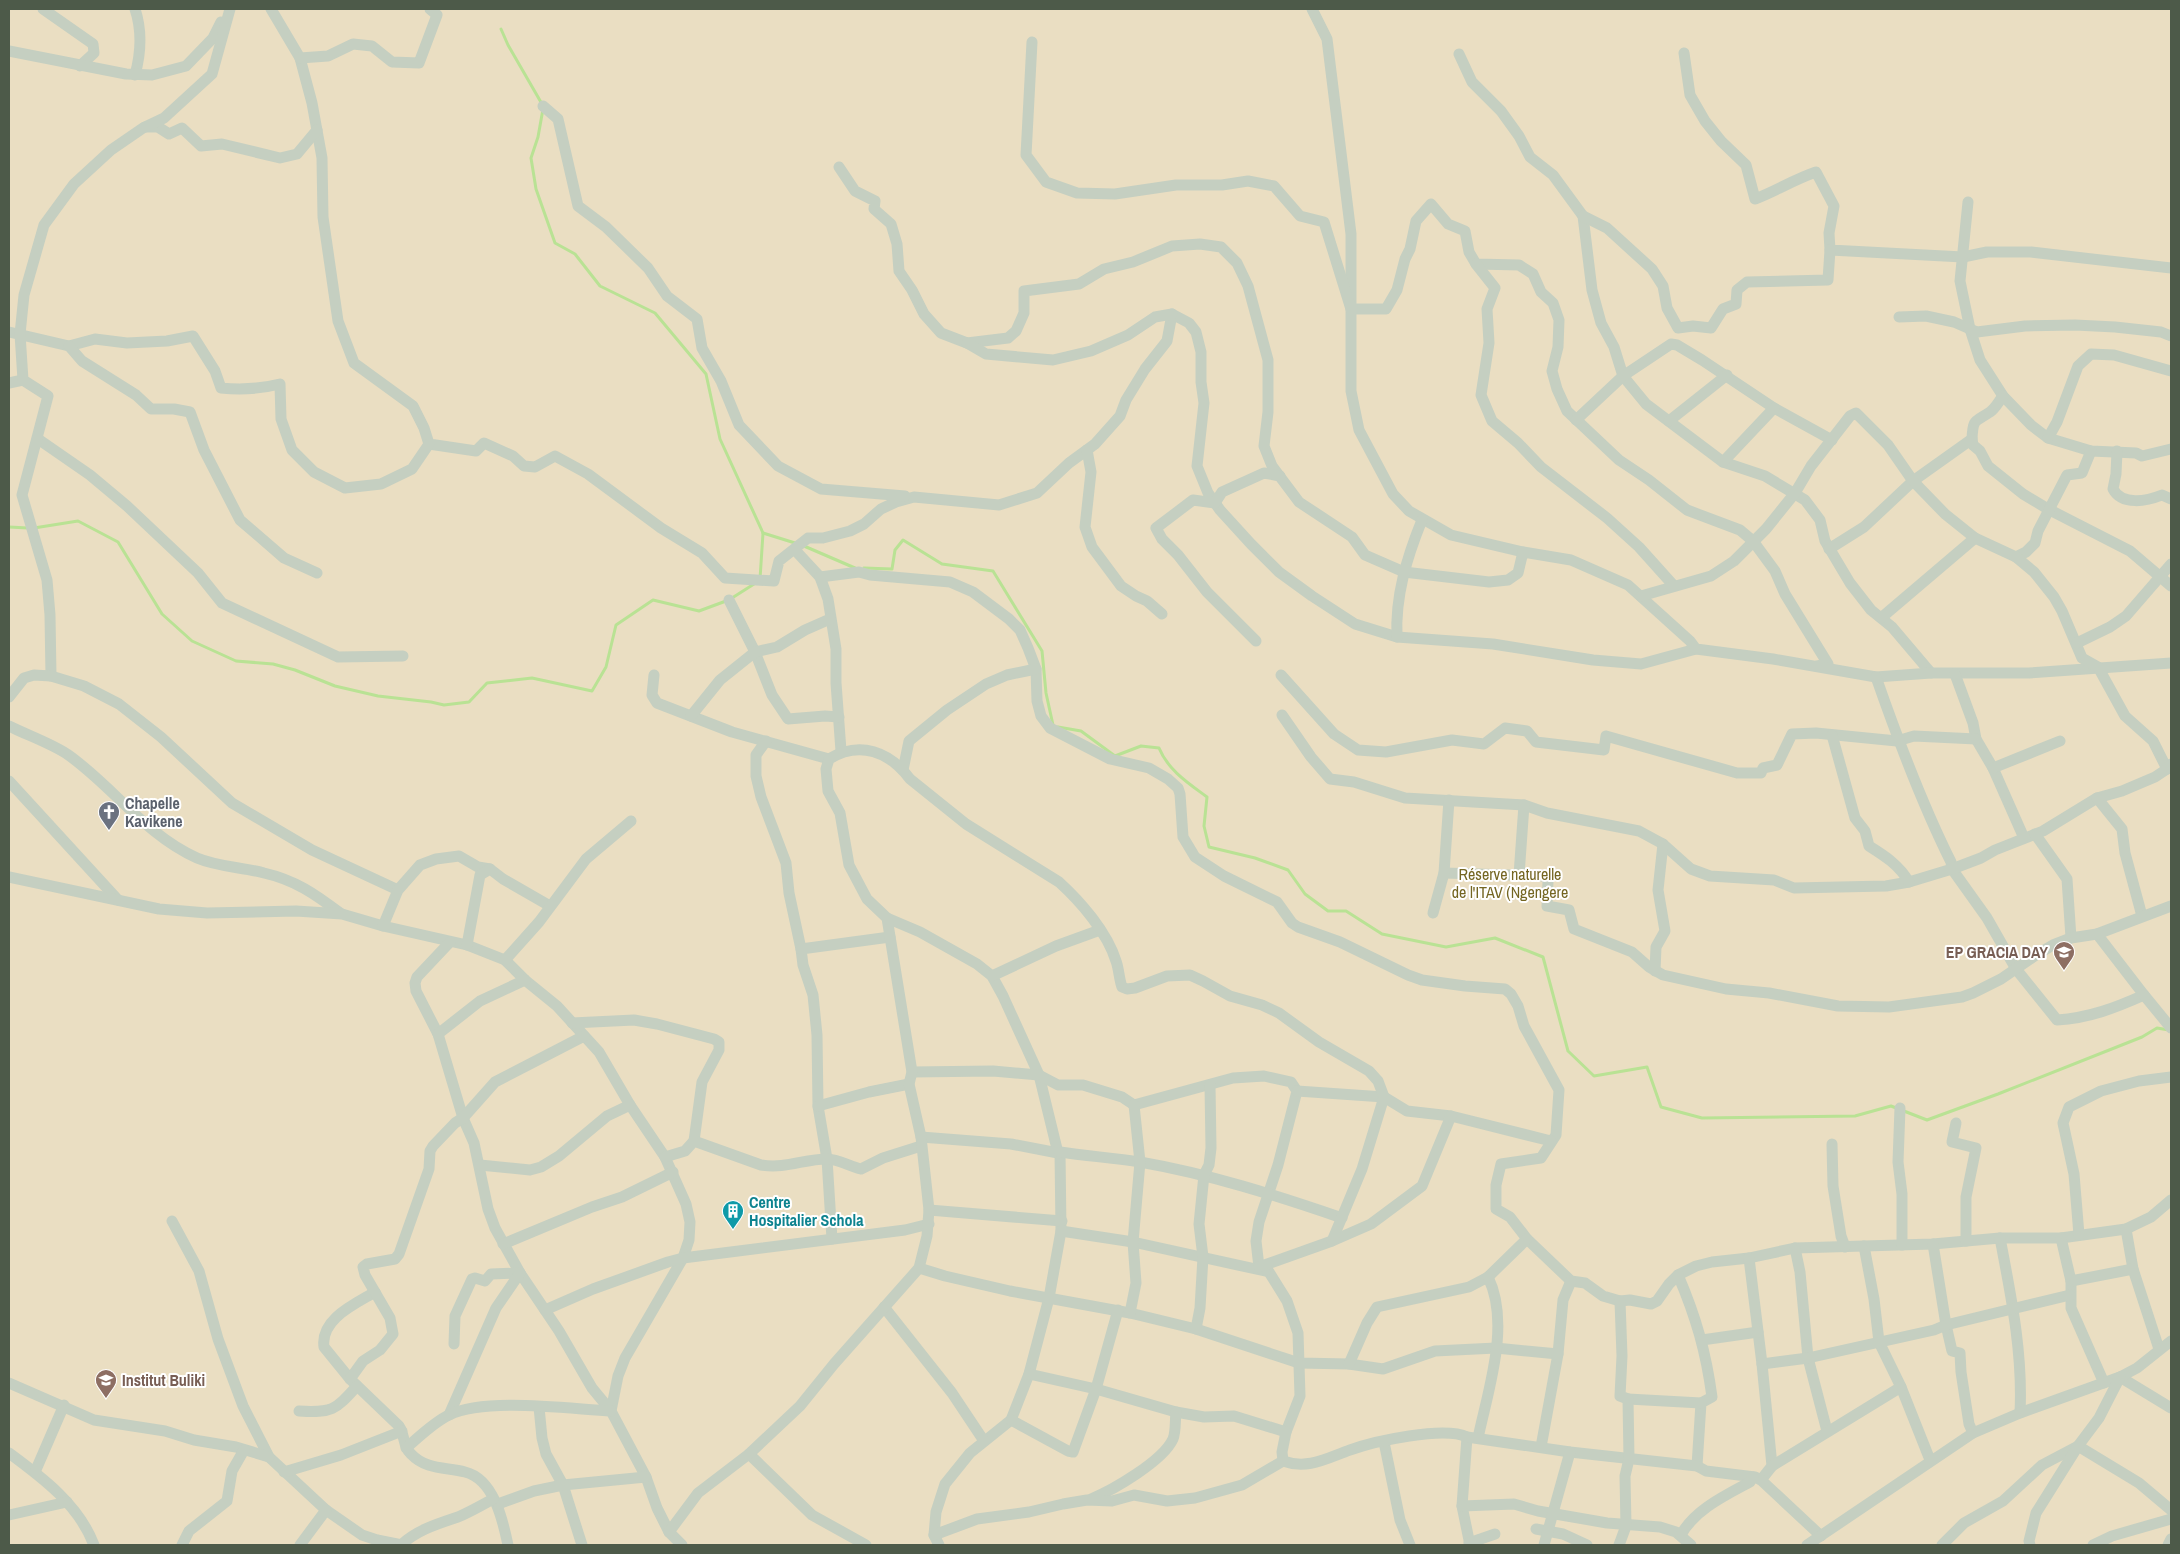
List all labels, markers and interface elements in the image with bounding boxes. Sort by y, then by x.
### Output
place label: Chapelle Kavikene [125,792,183,832]
church icon: Chapelle Kavikene [97,800,121,831]
park label: Réserve naturelle de l'ITAV (Ngengere [1452,863,1568,903]
school or university icon: EP GRACIA DAY [2052,940,2076,971]
place label: EP GRACIA DAY [1946,941,2048,963]
place label: Centre Hospitalier Schola [749,1191,864,1231]
building icon: Centre Hospitalier Schola [721,1199,745,1230]
school or university icon: Institut Buliki [94,1368,118,1399]
place label: Institut Buliki [122,1369,205,1391]

